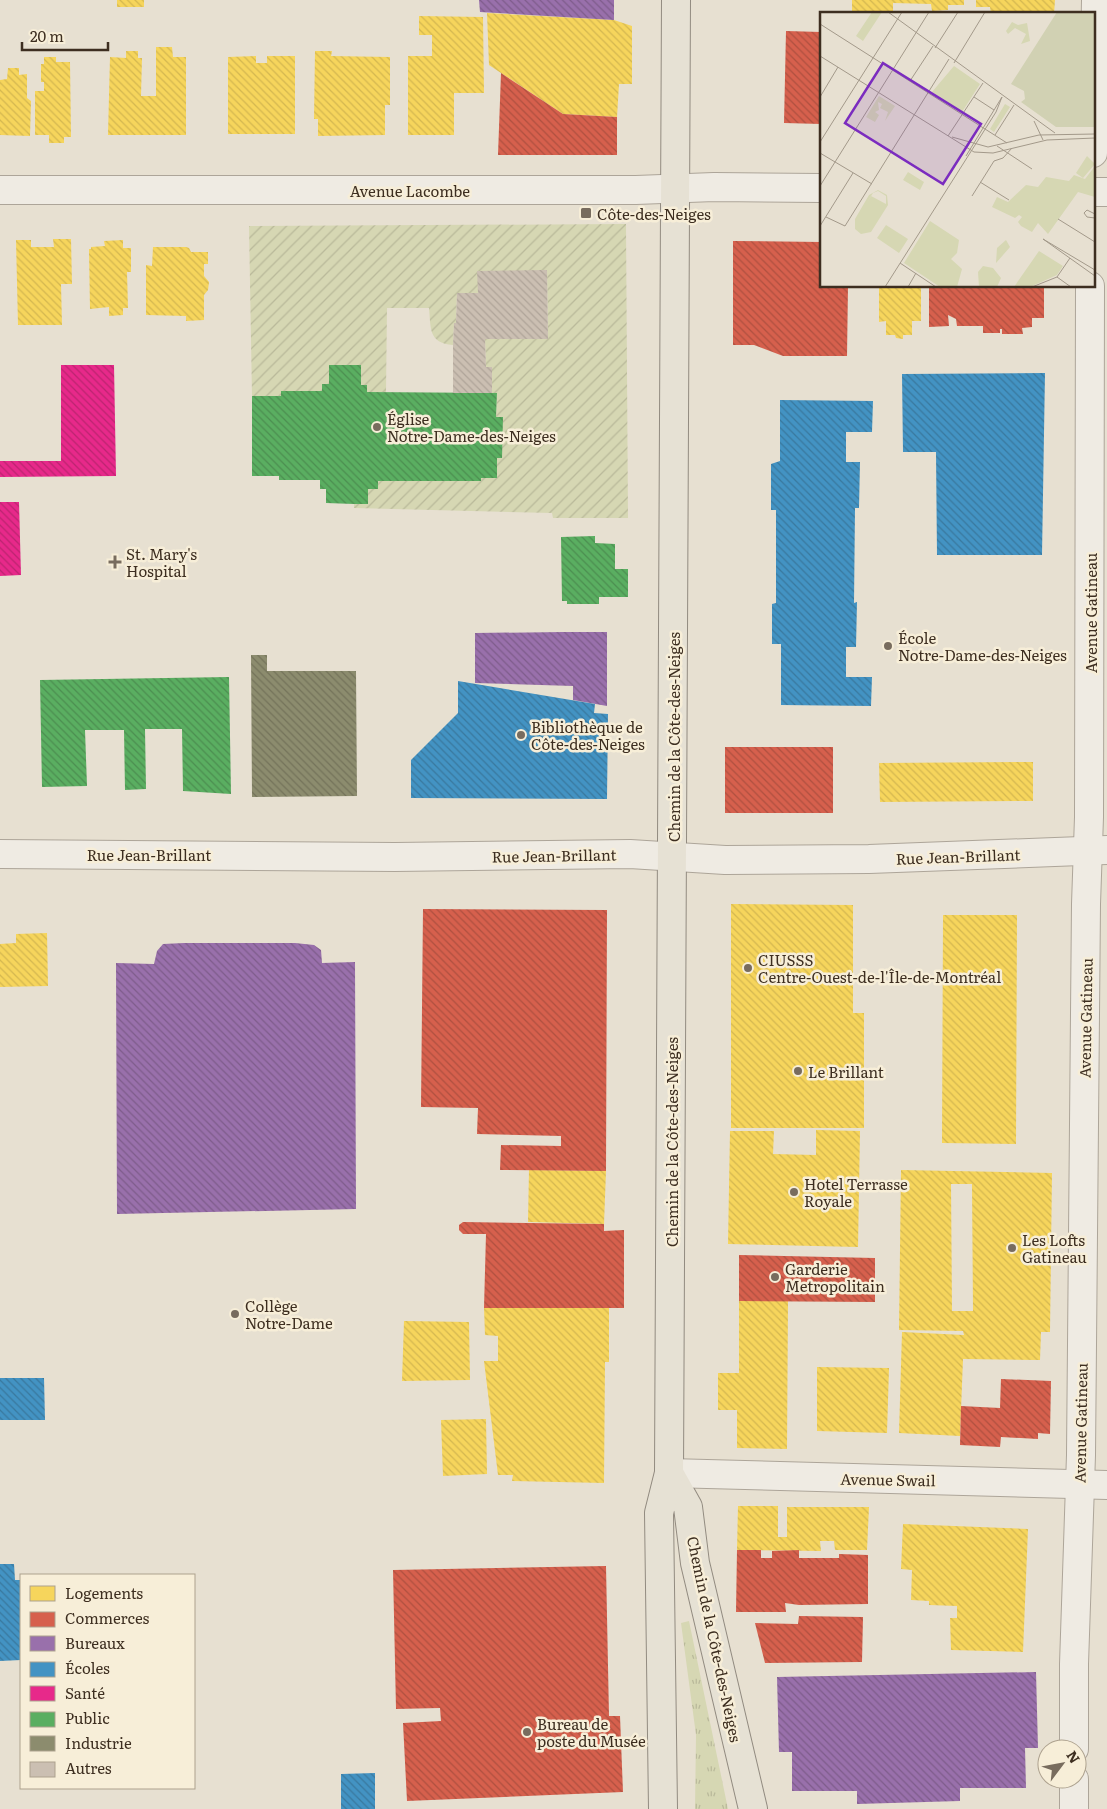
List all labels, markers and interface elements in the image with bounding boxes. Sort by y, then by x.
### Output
inset map [820,12,1094,288]
scale bar [22,20,109,52]
text: 20 m [30,24,64,47]
street label: Avenue Lacombe [350,179,470,202]
place label: Côte-des-Neiges [597,202,711,225]
marker: Côte-des-Neiges [579,206,593,220]
place label: Église Notre-Dame-des-Neiges [387,407,556,447]
marker: Église Notre-Dame-des-Neiges [371,421,383,433]
place label: St. Mary's Hospital [126,542,197,582]
street label: Avenue Gatineau [1079,552,1102,673]
marker: St. Mary's Hospital [108,555,122,569]
place label: École Notre-Dame-des-Neiges [898,626,1067,666]
street label: Chemin de la Côte-des-Neiges [662,632,685,842]
marker: École Notre-Dame-des-Neiges [882,640,894,652]
place label: Bibliothèque de Côte-des-Neiges [531,715,645,755]
marker: Bibliothèque de Côte-des-Neiges [515,729,527,741]
street label: Rue Jean-Brillant [491,842,617,868]
street label: Rue Jean-Brillant [895,842,1021,870]
street label: Rue Jean-Brillant [87,843,211,866]
place label: CIUSSS Centre-Ouest-de-l'Île-de-Montréal [758,948,1001,988]
street label: Avenue Gatineau [1072,957,1098,1078]
marker: CIUSSS Centre-Ouest-de-l'Île-de-Montréal [742,962,754,974]
street label: Chemin de la Côte-des-Neiges [660,1037,683,1247]
place label: Le Brillant [808,1060,884,1083]
marker: Le Brillant [792,1065,804,1077]
place label: Hotel Terrasse Royale [804,1172,908,1212]
marker: Hotel Terrasse Royale [788,1186,800,1198]
place label: Les Lofts Gatineau [1022,1228,1087,1268]
marker: Les Lofts Gatineau [1006,1242,1018,1254]
place label: Garderie Metropolitain [785,1257,885,1297]
marker: Garderie Metropolitain [769,1271,781,1283]
place label: Collège Notre-Dame [245,1294,333,1334]
marker: Collège Notre-Dame [229,1308,241,1320]
street label: Avenue Gatineau [1067,1362,1093,1483]
street label: Avenue Swail [840,1467,936,1491]
street label: Chemin de la Côte-des-Neiges [682,1534,748,1744]
legend [20,1574,195,1789]
text: Logements [65,1581,143,1604]
text: Commerces [65,1606,150,1629]
text: Bureaux [65,1631,125,1654]
text: Écoles [65,1656,110,1679]
text: Santé [65,1681,105,1704]
text: Public [65,1706,110,1729]
place label: Bureau de poste du Musée [537,1712,646,1752]
marker: Bureau de poste du Musée [521,1726,533,1738]
text: Industrie [65,1731,132,1754]
north arrow [1037,1739,1087,1789]
text: N [1062,1746,1086,1767]
text: Autres [65,1756,112,1779]

